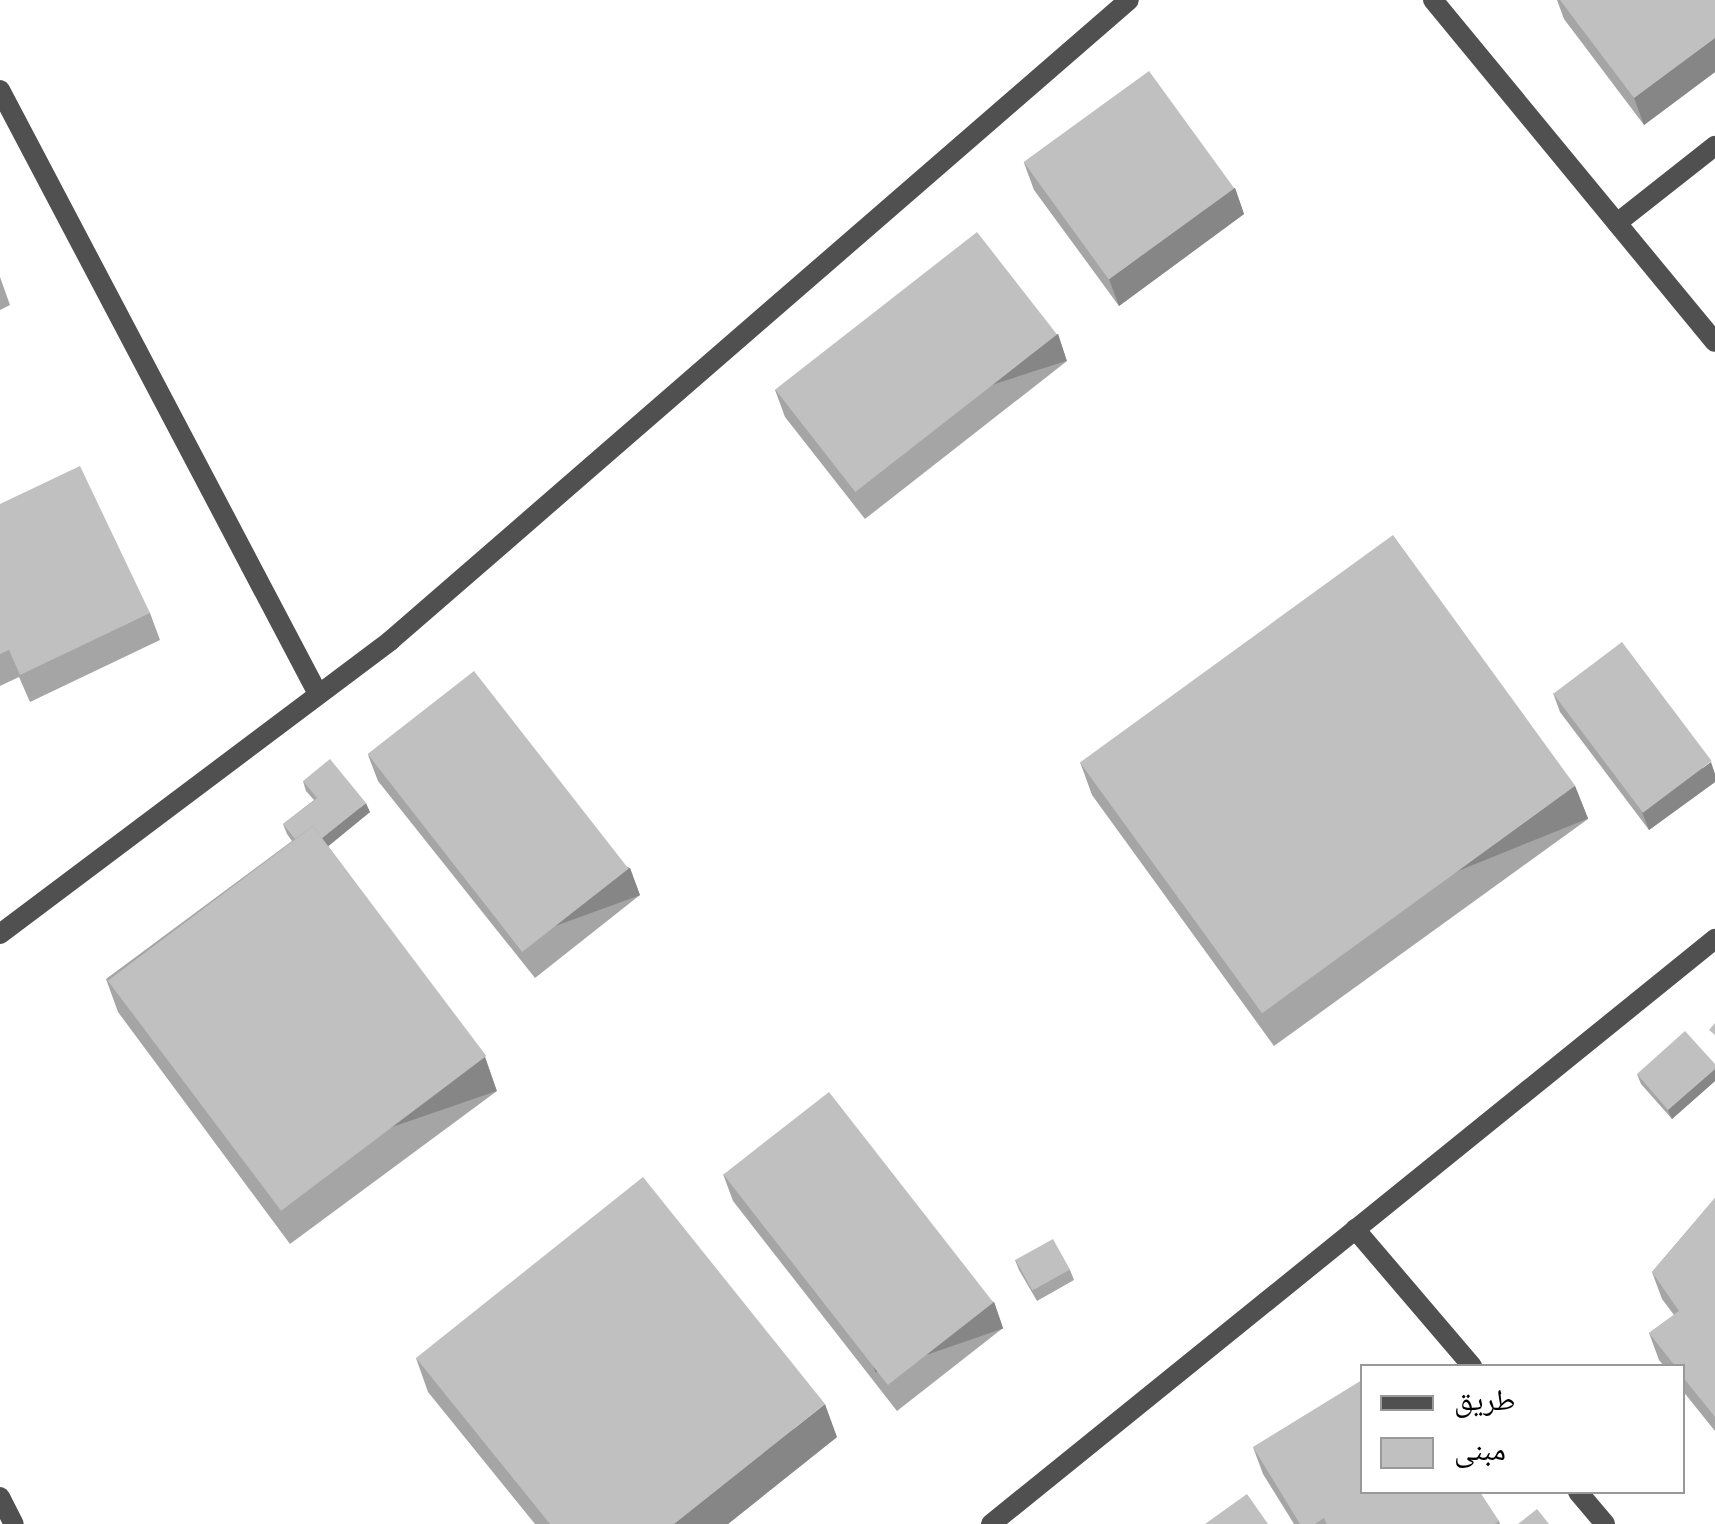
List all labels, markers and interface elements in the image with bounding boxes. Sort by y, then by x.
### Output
legend [1360,1364,1685,1494]
text: طريق [1454,1378,1515,1421]
text: مبنى [1454,1428,1506,1471]

